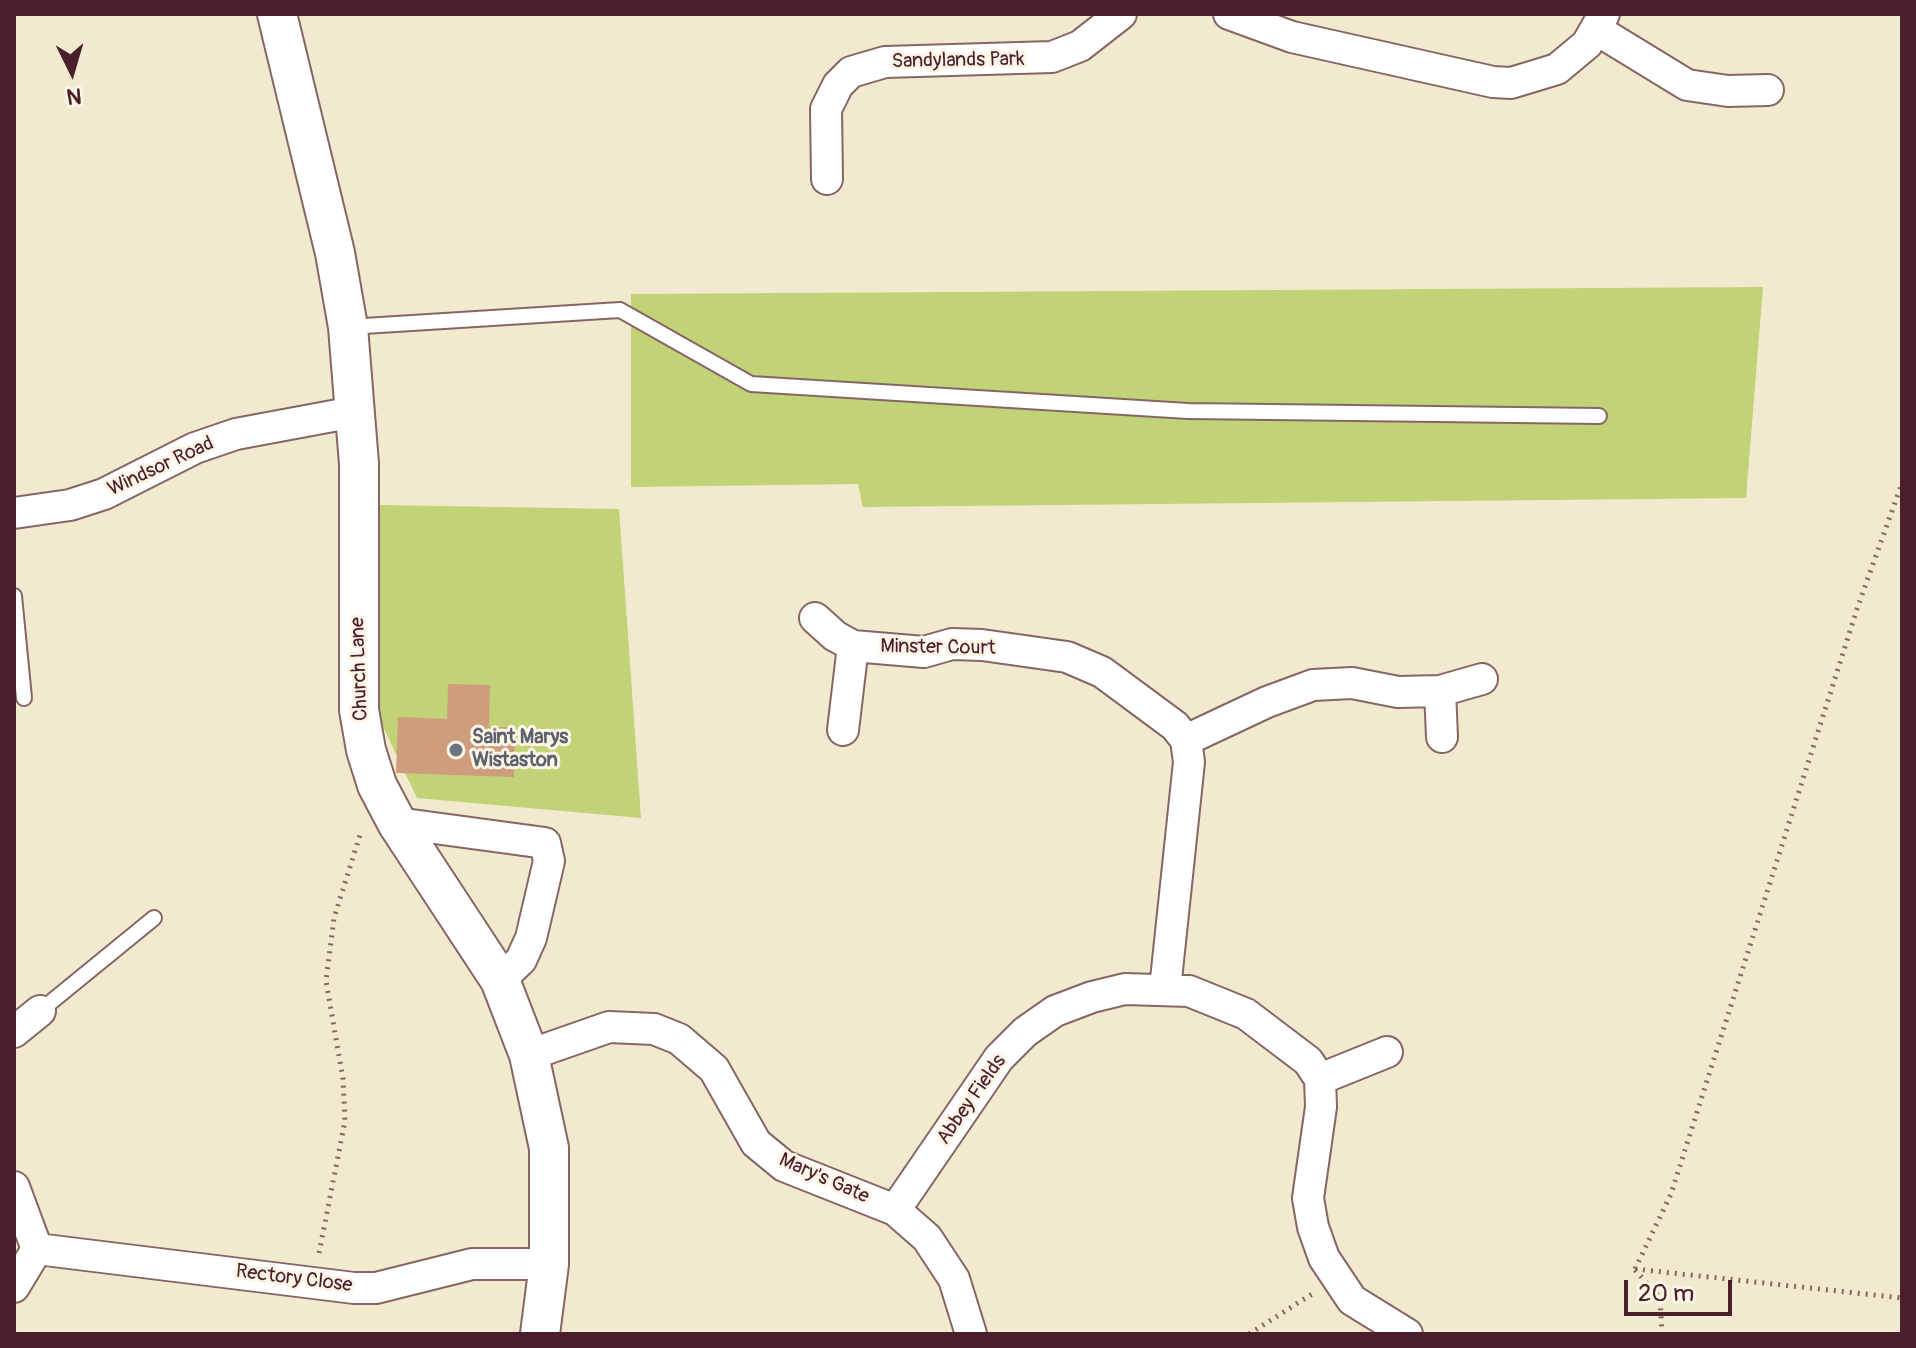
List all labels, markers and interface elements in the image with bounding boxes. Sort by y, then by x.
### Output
north arrow [32,32,112,112]
street label: Sandylands Park [891,48,1025,74]
text: N [65,81,83,111]
street label: Windsor Road [104,432,218,502]
street label: Church Lane [346,617,374,721]
street label: Minster Court [880,635,996,661]
place label: Saint Marys Wistaston [472,726,568,773]
marker: Saint Marys Wistaston [447,741,465,759]
street label: Abbey Fields [932,1050,1012,1150]
street label: Mary's Gate [775,1148,873,1210]
street label: Rectory Close [234,1260,354,1298]
scale bar [1628,1264,1736,1314]
text: 20 m [1638,1279,1694,1308]

